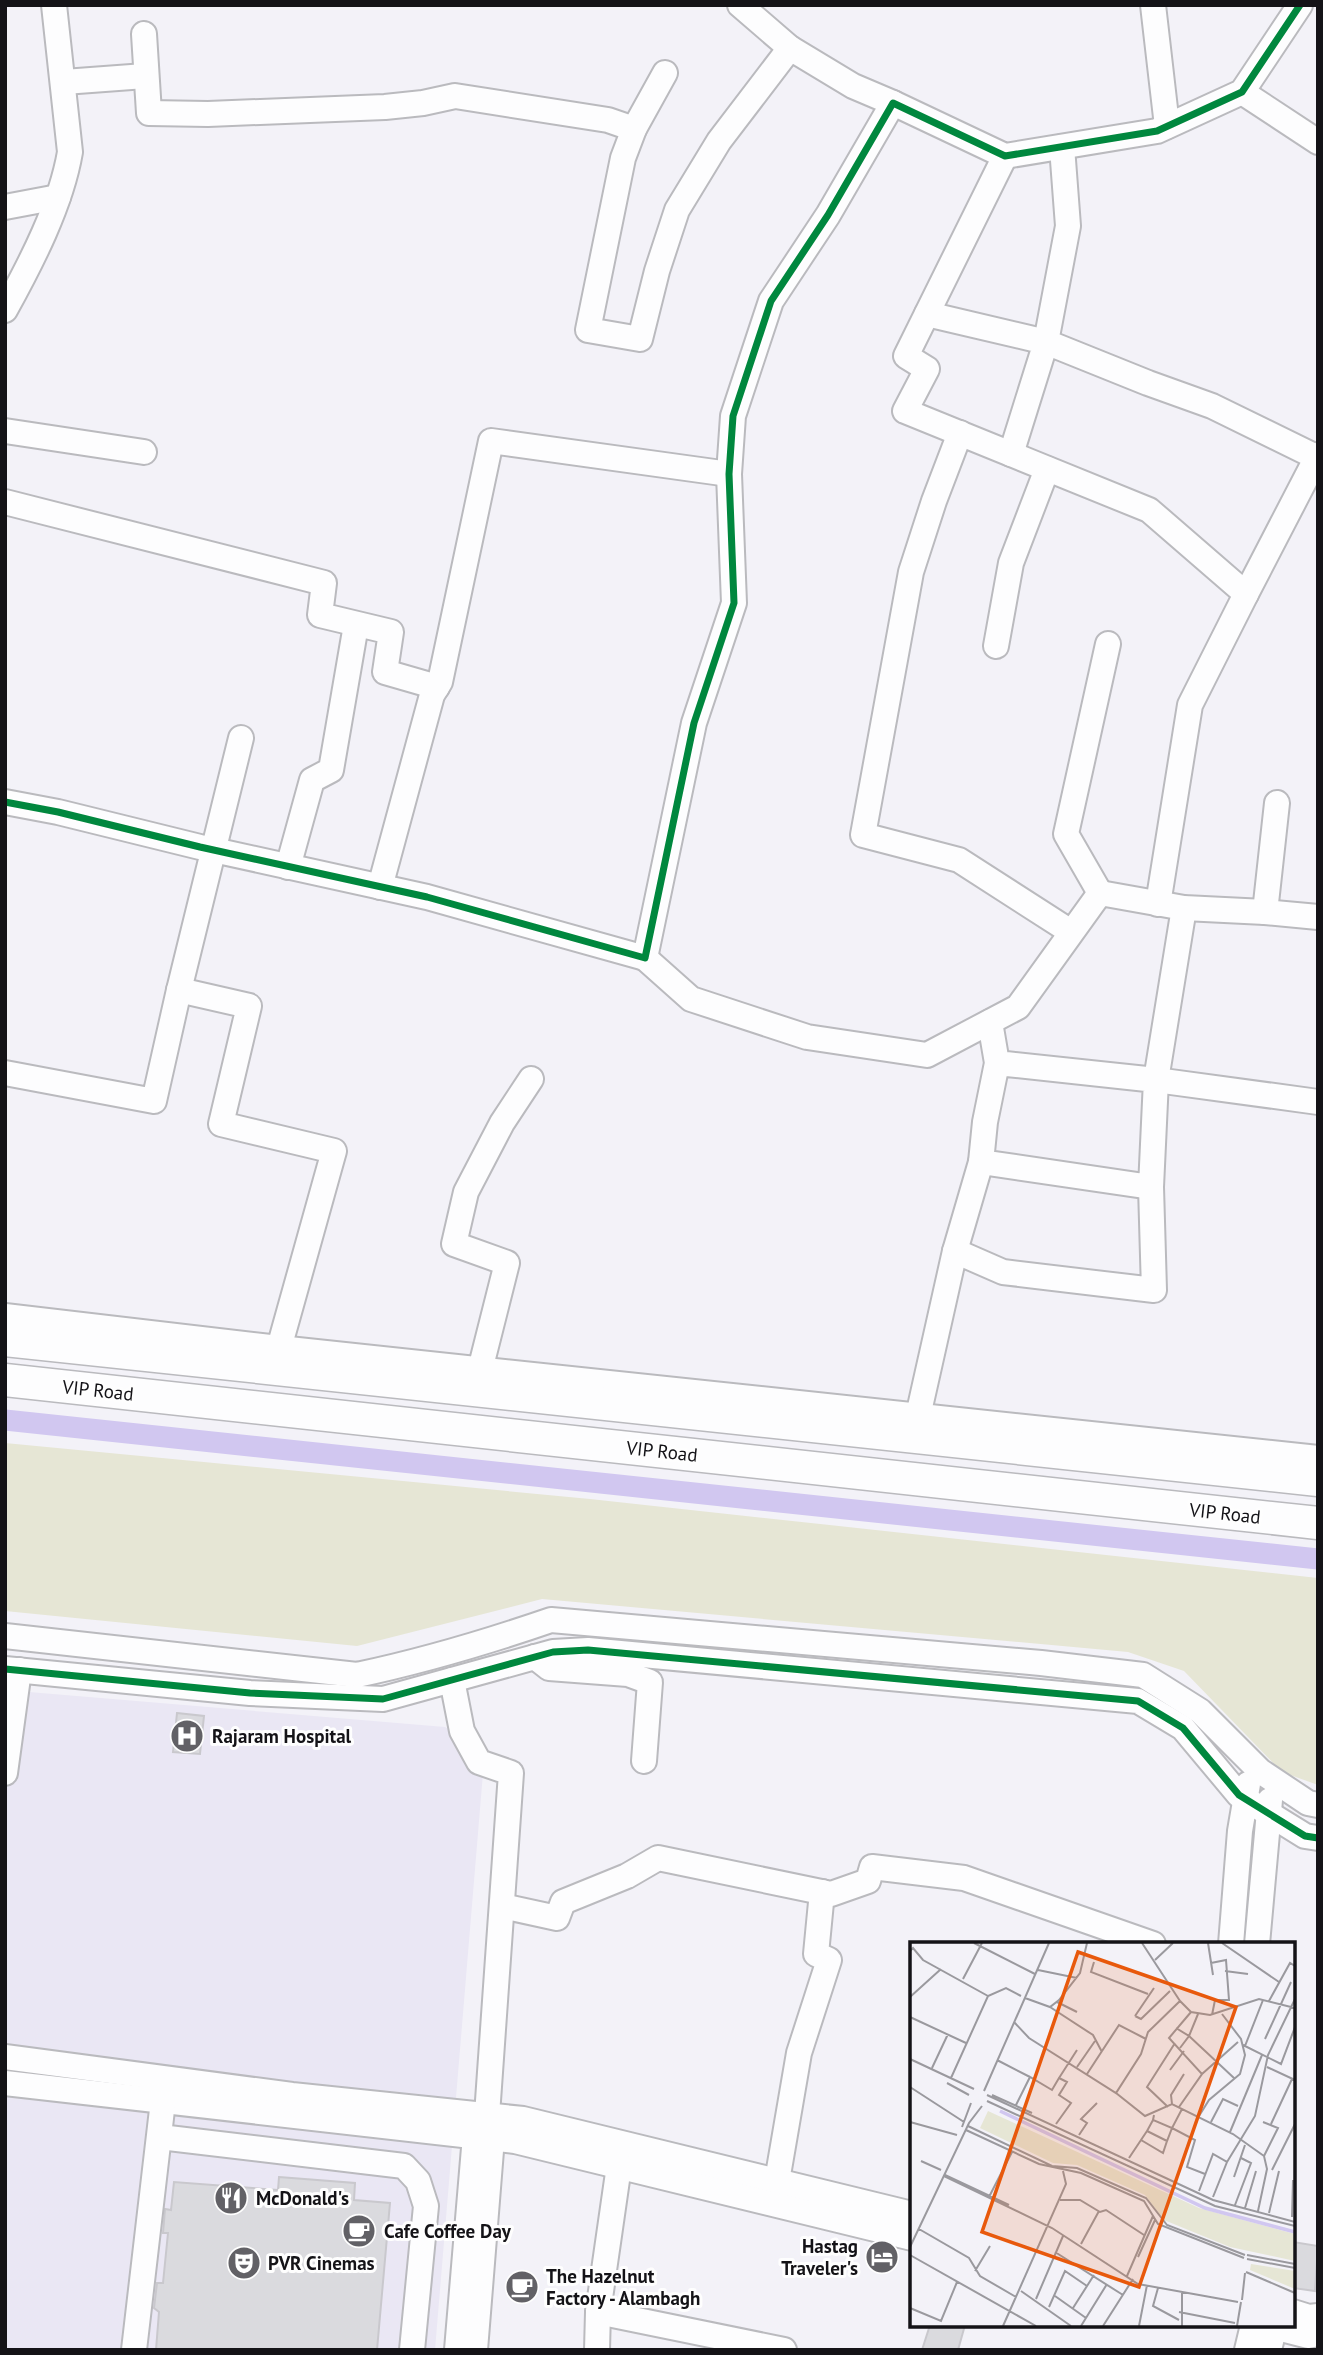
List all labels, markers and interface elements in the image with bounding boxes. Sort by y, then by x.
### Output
street label: VIP Road [60,1374,135,1406]
street label: VIP Road [624,1435,699,1467]
street label: VIP Road [1187,1497,1262,1529]
hospital icon: Rajaram Hospital [168,1717,206,1755]
place label: Rajaram Hospital [212,1724,352,1748]
inset map [910,1942,1295,2327]
restaurant icon: McDonald's [212,2179,250,2217]
place label: McDonald's [256,2186,349,2210]
cafe icon: Cafe Coffee Day [340,2212,378,2250]
place label: Cafe Coffee Day [384,2219,512,2243]
place label: Hastag Traveler's [781,2234,858,2280]
hotel icon: Hastag Traveler's [863,2238,901,2276]
theatre icon: PVR Cinemas [225,2244,263,2282]
place label: PVR Cinemas [268,2251,375,2275]
place label: The Hazelnut Factory - Alambagh [546,2264,700,2310]
cafe icon: The Hazelnut Factory - Alambagh [503,2268,541,2306]

